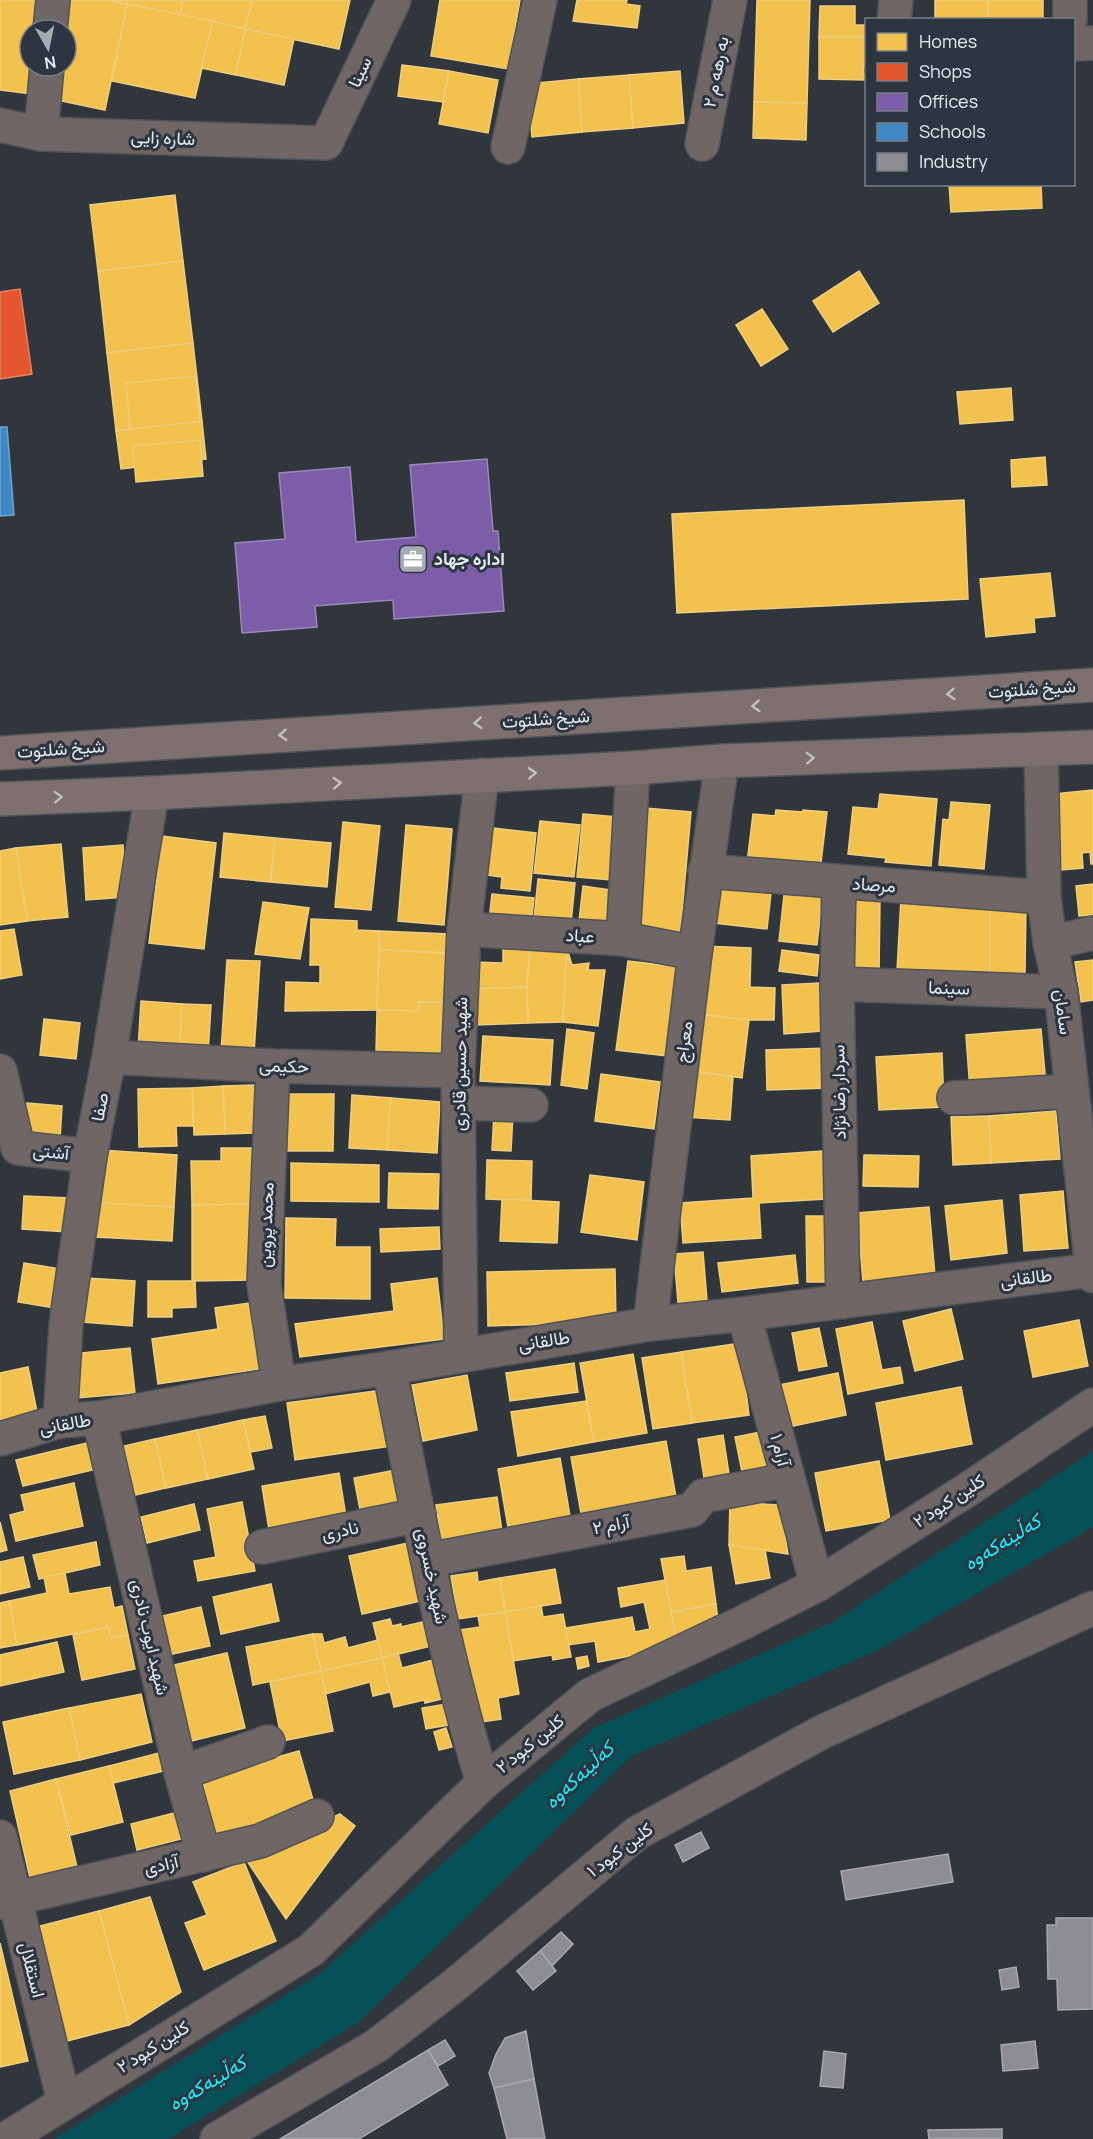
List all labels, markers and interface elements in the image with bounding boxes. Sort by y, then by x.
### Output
north arrow [18,18,78,78]
legend [865,18,1075,186]
text: Homes [919,29,977,53]
street label: به رهه م ۲ [696,34,735,110]
text: N [43,51,58,75]
street label: سینا [342,52,377,91]
text: Shops [919,59,971,83]
text: Offices [919,89,978,113]
text: Schools [919,119,986,143]
street label: شاره زایی [130,124,196,150]
text: Industry [919,149,988,173]
office icon: اداره جهاد [397,543,429,575]
place label: اداره جهاد [434,546,505,570]
street label: شیخ شلتوت [987,673,1077,704]
one-way arrow [946,687,955,700]
one-way arrow [752,699,761,712]
street label: شیخ شلتوت [501,703,591,734]
one-way arrow [473,717,482,730]
one-way arrow [279,729,288,742]
street label: شیخ شلتوت [16,733,106,764]
one-way arrow [806,752,815,764]
one-way arrow [527,766,536,779]
one-way arrow [333,777,342,790]
one-way arrow [54,791,63,803]
street label: مرصاد [852,871,897,897]
street label: عباد [565,922,595,948]
street label: سینما [928,974,970,1000]
street label: سامان [1049,988,1079,1036]
street label: شهید حسین قادری [446,997,472,1131]
street label: معراج [669,1020,698,1064]
street label: سردار رضا نژاد [825,1045,851,1140]
street label: حکیمی [259,1052,309,1078]
street label: صفا [84,1090,114,1123]
street label: آشتی [32,1137,72,1165]
street label: محمد پروین [252,1182,279,1268]
street label: طالقانی [999,1262,1053,1292]
street label: طالقانی [516,1324,571,1356]
street label: طالقانی [37,1407,93,1439]
street label: آرام ۱ [764,1431,797,1471]
street label: کلین کبود ۲ [908,1468,989,1532]
water label: کەڵینەکەوە [958,1505,1048,1576]
street label: آرام ۲ [590,1508,633,1540]
street label: نادری [319,1514,361,1546]
street label: شهید خسروی [411,1526,455,1626]
street label: شهید ایوب نادری [126,1576,176,1697]
street label: کلین کبود ۲ [490,1708,569,1778]
water label: کەڵینەکەوە [538,1733,622,1814]
street label: کلین کبود ۱ [581,1816,657,1882]
street label: آزادی [141,1848,182,1880]
street label: استقلال [14,1939,51,2000]
street label: کلین کبود ۲ [112,2014,193,2078]
water label: کەڵینەکەوە [163,2047,254,2117]

